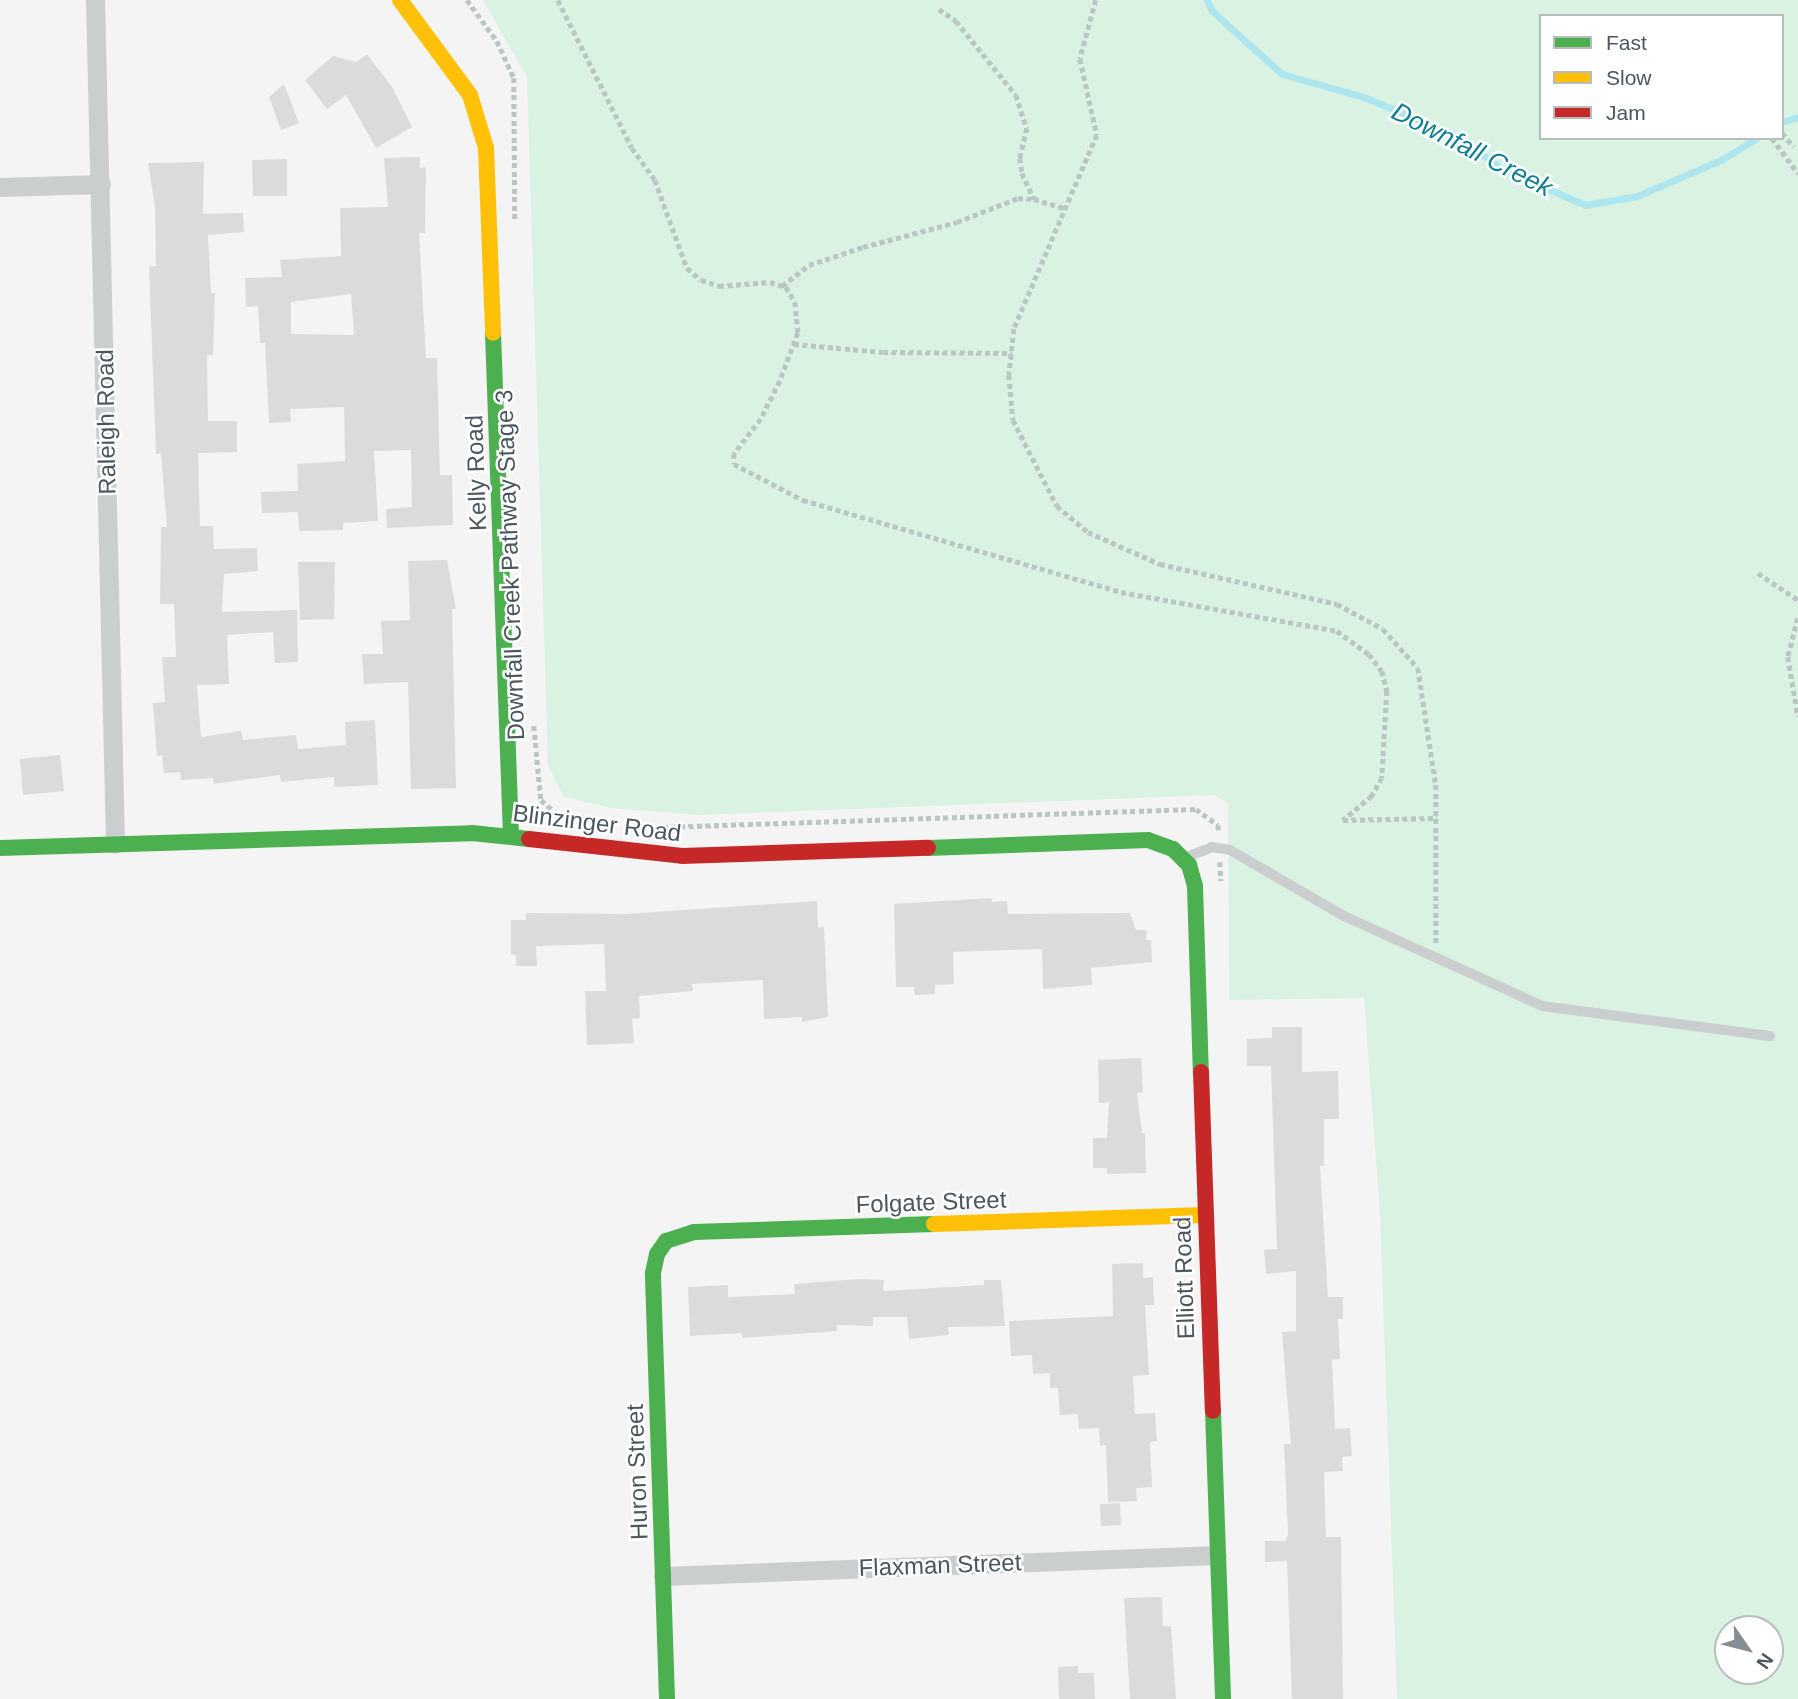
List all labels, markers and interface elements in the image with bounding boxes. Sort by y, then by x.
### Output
legend [1539,14,1784,140]
text: Fast [1606,31,1647,54]
text: Slow [1606,66,1652,89]
water label: Downfall Creek [1386,96,1558,204]
text: Jam [1606,101,1646,124]
street label: Raleigh Road [90,349,122,495]
street label: Downfall Creek Pathway Stage 3 [489,389,531,741]
street label: Kelly Road [460,415,492,531]
street label: Blinzinger Road [511,798,683,848]
street label: Folgate Street [855,1185,1007,1219]
street label: Elliott Road [1167,1216,1201,1340]
street label: Huron Street [620,1404,654,1540]
street label: Flaxman Street [858,1548,1022,1582]
north arrow [1714,1615,1784,1685]
text: N [1752,1650,1778,1673]

